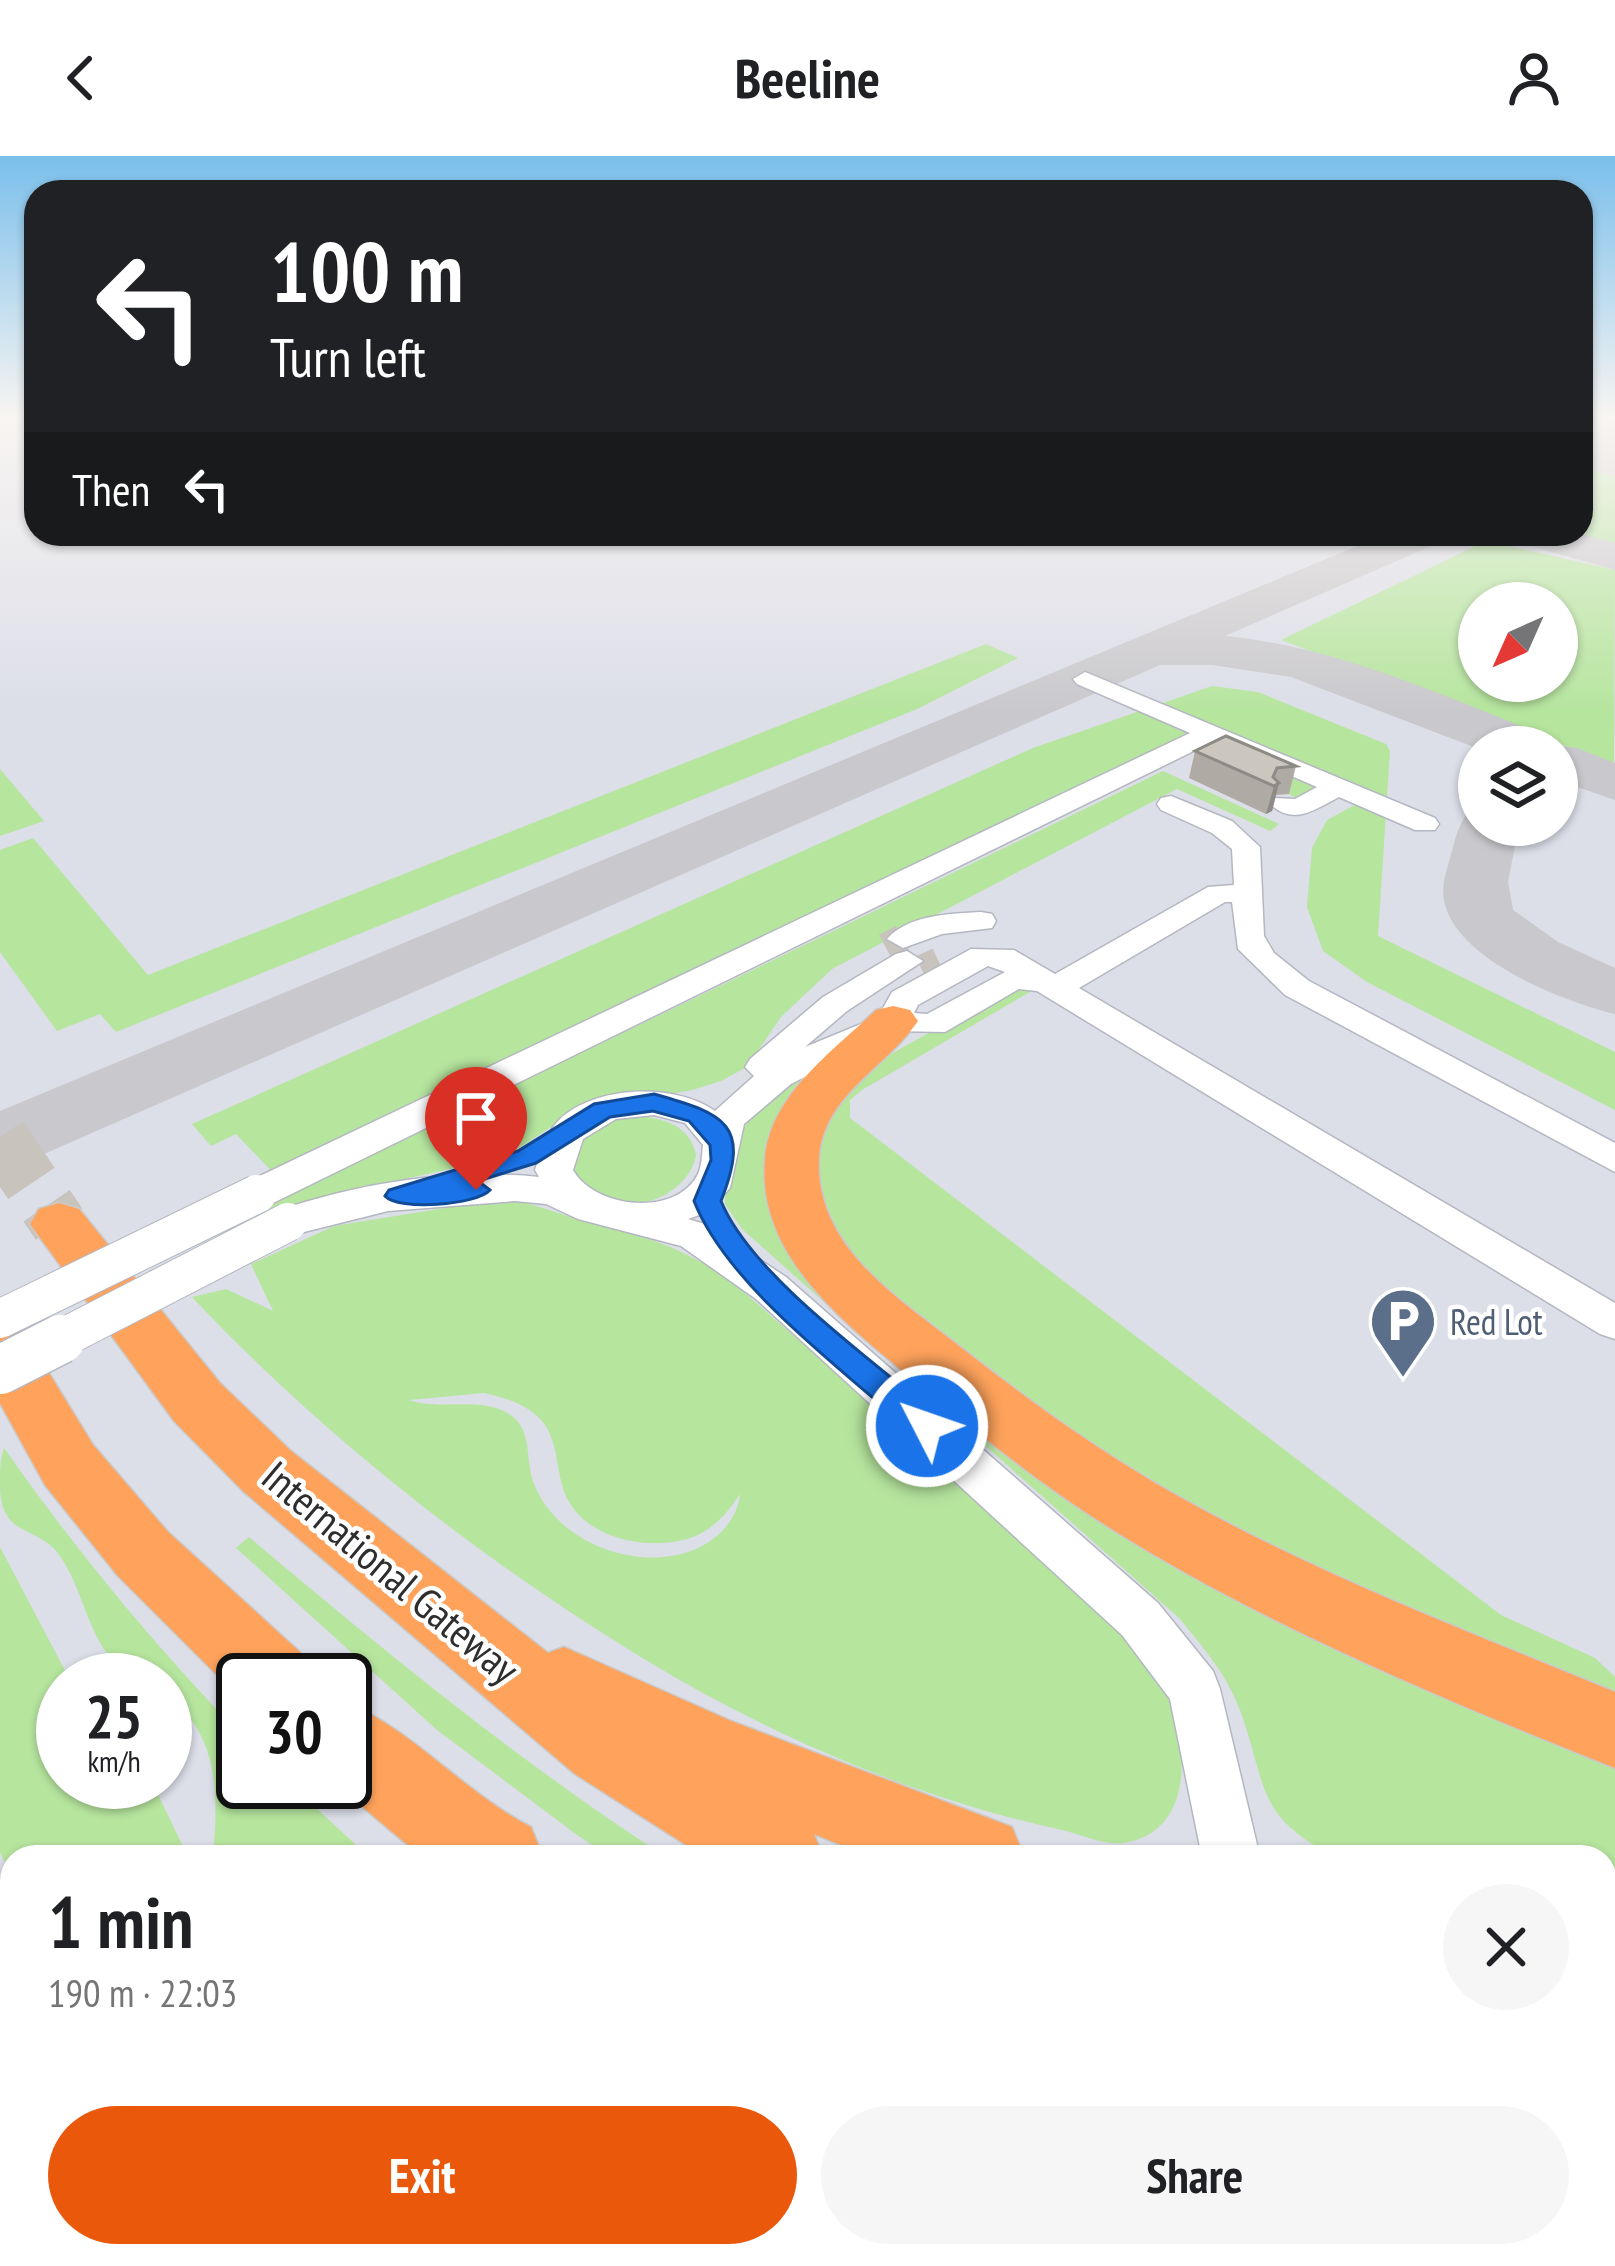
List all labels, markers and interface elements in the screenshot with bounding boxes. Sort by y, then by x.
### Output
text: Beeline [735,43,880,113]
icon: back [48,45,114,111]
icon: person [1501,45,1567,111]
text: 100 m [270,216,463,325]
icon: left [72,228,228,384]
text: Turn left [270,322,426,392]
icon: left [174,456,240,522]
text: Then [72,460,150,518]
north arrow [1458,582,1578,702]
map controls [1458,582,1578,846]
button: layers [1458,726,1578,846]
pin [425,1067,527,1190]
icon: arrive [443,1085,509,1151]
parking icon: Red Lot [1368,1286,1438,1380]
place label: Red Lot [1450,1298,1543,1345]
position arrow [864,1363,990,1489]
street label: International Gateway [251,1448,531,1696]
speed limit sign: 30 [216,1653,372,1809]
text: 25 [85,1677,143,1755]
text: km/h [87,1741,141,1780]
text: 1 min [48,1875,193,1968]
button: close [1443,1884,1569,2010]
text: 190 m · 22:03 [48,1967,237,2018]
button: Exit [48,2106,797,2244]
button: Share [821,2106,1569,2244]

